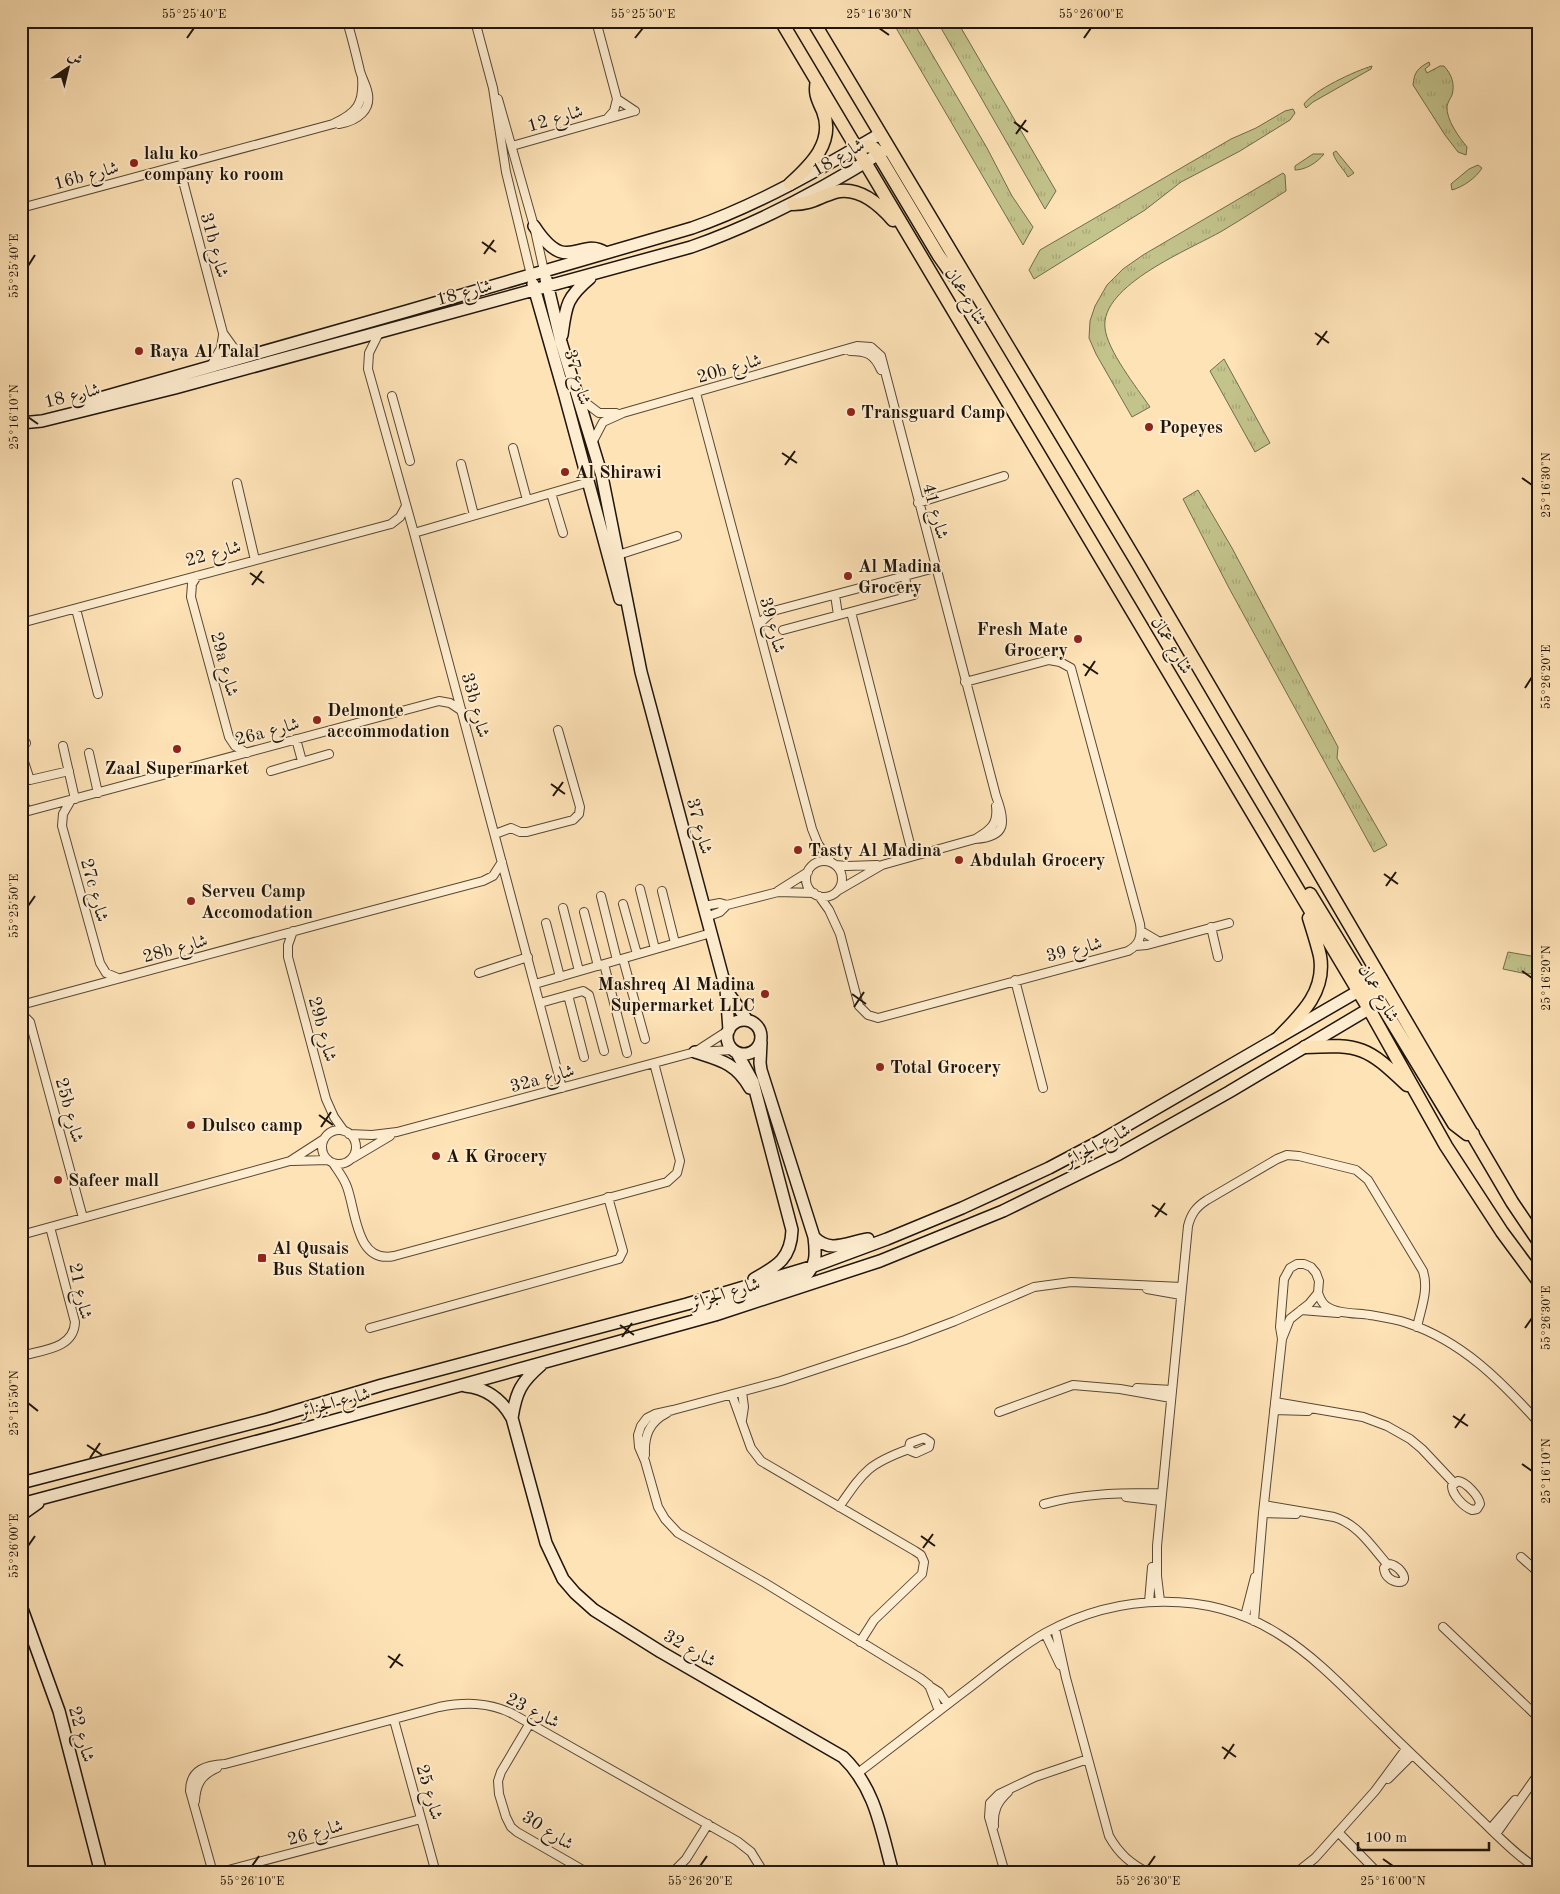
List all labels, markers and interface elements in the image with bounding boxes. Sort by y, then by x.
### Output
text: 55°25'40"E [162,8,226,21]
text: 55°25'50"E [611,8,675,21]
text: 25°16'30"N [846,8,912,21]
text: 55°26'00"E [1059,8,1123,21]
north arrow [42,42,92,92]
text: ش [65,48,85,68]
street label: شارع 12 [525,102,587,140]
street label: شارع 18 [809,136,870,184]
place label: lalu ko company ko room [144,145,284,184]
marker: lalu ko company ko room [128,157,140,169]
street label: 16b شارع [52,159,122,198]
street label: 31b شارع [192,211,231,281]
text: 55°25'40"E [8,234,21,298]
street label: شارع عمان [937,265,989,331]
street label: شارع 18 [434,277,496,314]
place label: Raya Al Talal [149,343,260,361]
marker: Raya Al Talal [133,345,145,357]
street label: شارع 37 [556,347,594,409]
street label: 20b شارع [695,351,765,392]
street label: شارع 18 [42,380,103,416]
text: 25°16'10"N [8,384,21,450]
place label: Transguard Camp [861,404,1005,422]
marker: Transguard Camp [845,406,857,418]
place label: Popeyes [1159,419,1223,437]
marker: Popeyes [1143,421,1155,433]
text: 25°16'30"N [1540,452,1553,518]
place label: Al Shirawi [575,464,662,482]
marker: Al Shirawi [559,466,571,478]
street label: شارع 41 [914,481,951,543]
street label: شارع 22 [183,538,245,575]
place label: Al Madina Grocery [858,558,941,597]
marker: Al Madina Grocery [842,570,854,582]
street label: شارع 39 [751,595,788,657]
street label: شارع عمان [1143,614,1195,680]
place label: Fresh Mate Grocery [977,621,1068,660]
street label: 29a شارع [202,630,241,700]
marker: Fresh Mate Grocery [1072,633,1084,645]
text: 55°26'20"E [1540,645,1553,709]
street label: 33b شارع [453,671,492,741]
place label: Delmonte accommodation [327,702,450,741]
marker: Delmonte accommodation [311,714,323,726]
street label: 26a شارع [233,715,303,754]
marker: Zaal Supermarket [171,743,183,755]
place label: Zaal Supermarket [105,760,250,778]
street label: شارع 37 [678,796,715,858]
place label: Tasty Al Madina [808,842,941,860]
marker: Tasty Al Madina [792,844,804,856]
place label: Abdulah Grocery [969,852,1105,870]
marker: Abdulah Grocery [953,854,965,866]
street label: 27c شارع [72,857,111,925]
text: 55°25'50"E [8,874,21,938]
place label: Serveu Camp Accomodation [201,883,313,922]
marker: Serveu Camp Accomodation [185,895,197,907]
street label: 28b شارع [141,932,211,971]
street label: شارع 39 [1044,934,1105,970]
text: 25°16'20"N [1540,945,1553,1011]
street label: شارع عمان [1350,962,1402,1028]
place label: Mashreq Al Madina Supermarket LLC [598,976,755,1015]
marker: Mashreq Al Madina Supermarket LLC [759,988,771,1000]
street label: 29b شارع [300,995,339,1065]
place label: Total Grocery [890,1059,1001,1077]
marker: Total Grocery [874,1061,886,1073]
street label: 32a شارع [508,1062,578,1101]
street label: 25b شارع [47,1076,86,1146]
place label: Dulsco camp [201,1117,303,1135]
marker: Dulsco camp [185,1119,197,1131]
street label: شارع الجزائر [1060,1121,1136,1176]
place label: A K Grocery [446,1148,548,1166]
marker: A K Grocery [430,1150,442,1162]
place label: Safeer mall [68,1172,160,1190]
marker: Safeer mall [52,1174,64,1186]
place label: Al Qusais Bus Station [272,1240,365,1279]
marker: Al Qusais Bus Station [256,1252,268,1264]
street label: شارع 21 [60,1261,95,1322]
street label: شارع الجزائر [686,1275,764,1318]
text: 55°26'30"E [1540,1286,1553,1350]
text: 25°15'50"N [8,1370,21,1436]
street label: شارع الجزائر [296,1385,374,1426]
text: 25°16'10"N [1540,1438,1553,1504]
text: 55°26'00"E [8,1514,21,1578]
street label: شارع 32 [658,1627,719,1675]
street label: شارع 23 [501,1690,562,1736]
street label: شارع 22 [60,1704,97,1766]
street label: شارع 25 [408,1762,446,1824]
street label: شارع 30 [516,1808,576,1858]
street label: شارع 26 [285,1817,347,1854]
scale bar [1358,1819,1489,1851]
text: 100 m [1365,1831,1407,1846]
text: 55°26'10"E [220,1875,284,1888]
text: 55°26'20"E [668,1875,732,1888]
text: 55°26'30"E [1116,1875,1180,1888]
text: 25°16'00"N [1360,1875,1426,1888]

